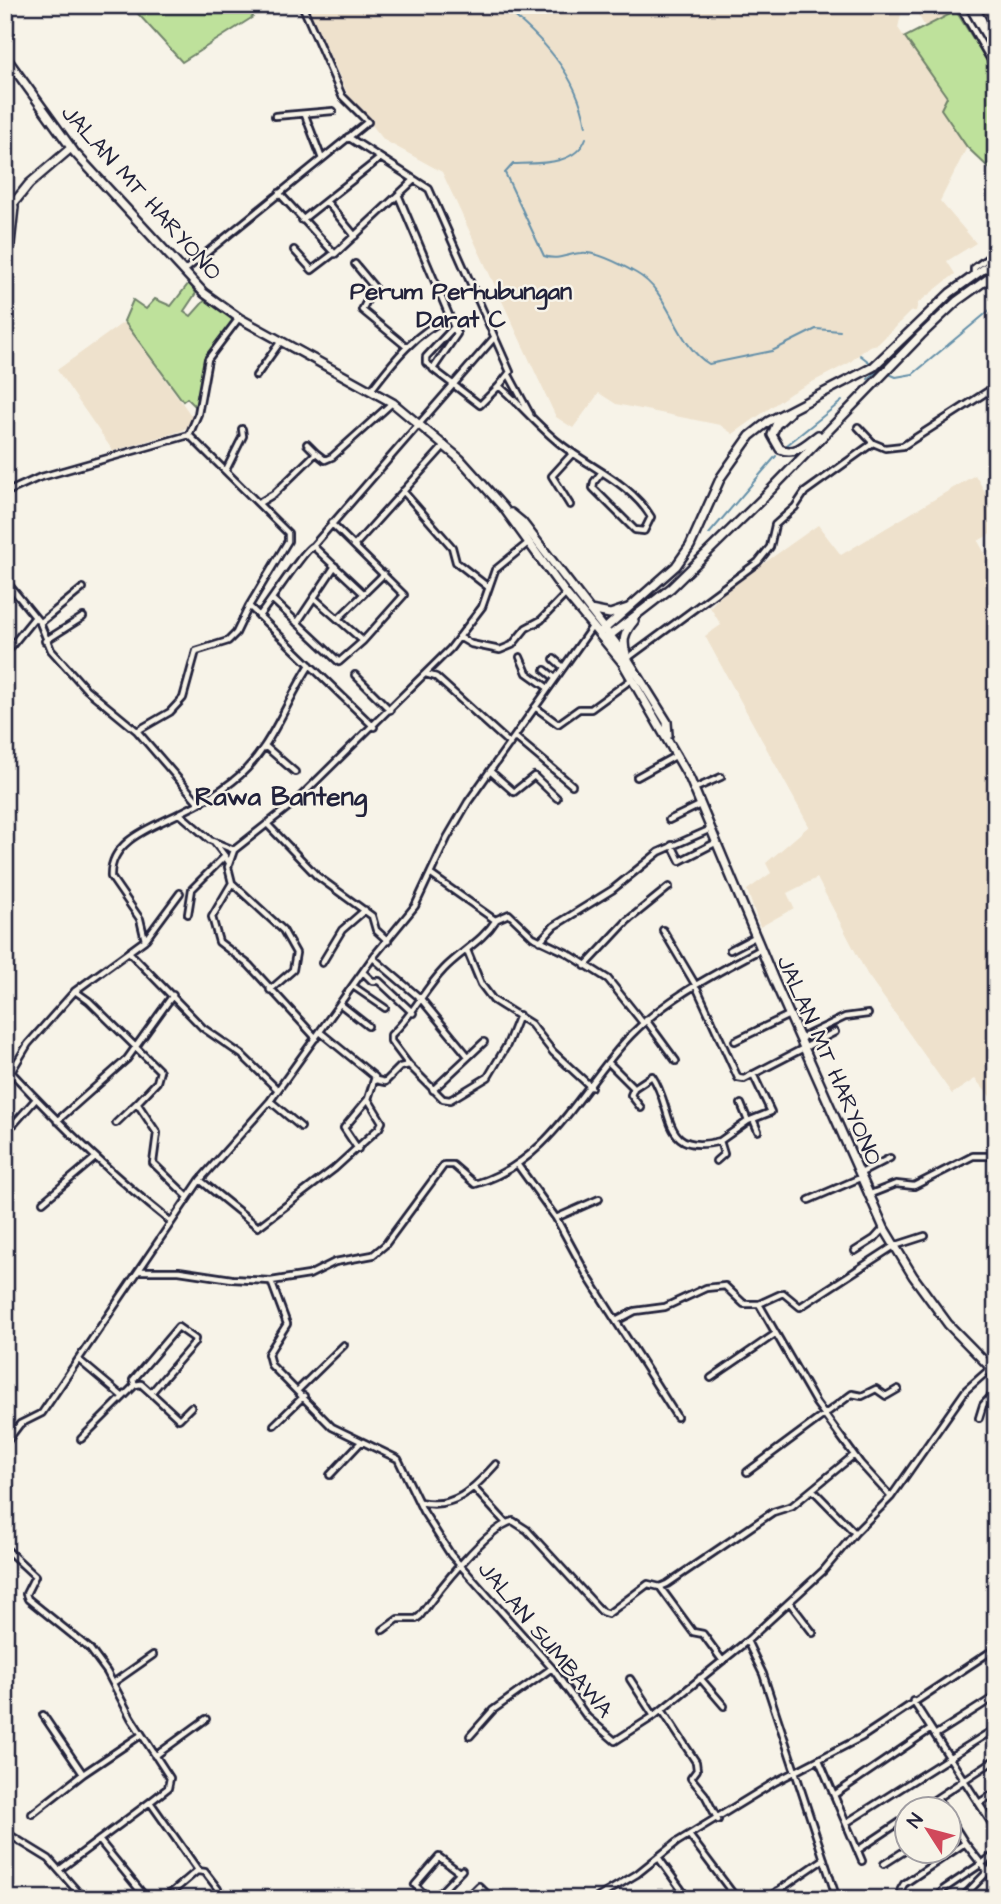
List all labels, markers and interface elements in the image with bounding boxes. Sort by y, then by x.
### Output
street label: JALAN MT HARYONO [54,98,229,287]
district label: Perum Perhubungan Darat C [350,275,572,337]
district label: Rawa Banteng [195,779,368,818]
street label: JALAN MT HARYONO [768,951,890,1170]
street label: JALAN SUMBAWA [470,1555,620,1725]
north arrow [892,1796,962,1866]
text: N [901,1808,930,1834]

